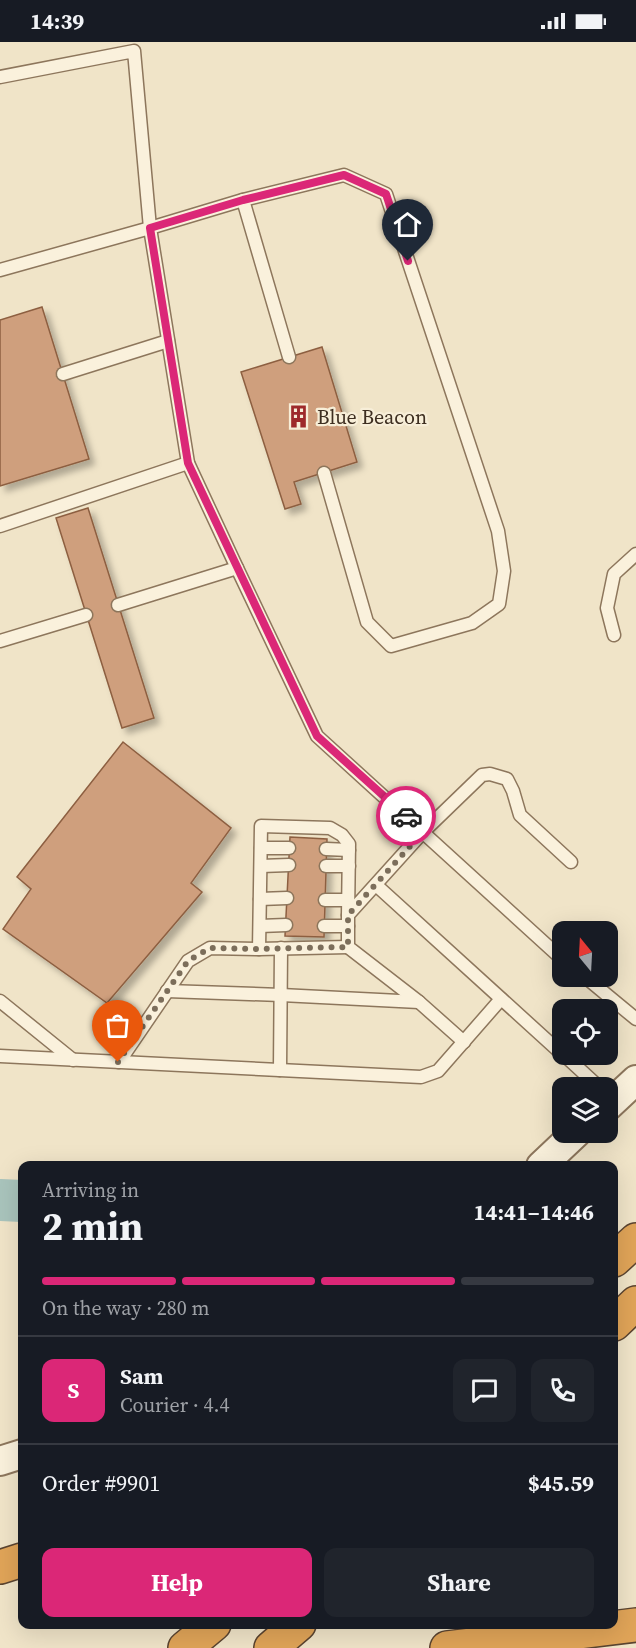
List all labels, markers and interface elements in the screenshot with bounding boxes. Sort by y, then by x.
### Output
text: 14:39 [30,6,84,36]
pin [382,199,433,261]
icon: home [391,208,424,241]
place label: Blue Beacon [317,403,427,431]
building icon: Blue Beacon [286,404,312,430]
courier [376,786,436,846]
icon: car [390,800,423,833]
north arrow [552,921,618,987]
map controls [552,921,618,1143]
button: locate [552,999,618,1065]
pin [92,1000,143,1062]
icon: bag [101,1009,134,1042]
button: layers [552,1077,618,1143]
text: Arriving in [42,1176,139,1204]
text: 14:41–14:46 [474,1197,594,1227]
text: 2 min [42,1200,143,1253]
text: On the way · 280 m [42,1294,209,1322]
button: chat [453,1359,516,1422]
button: phone [531,1359,594,1422]
text: Sam [120,1361,164,1391]
text: S [68,1375,79,1405]
text: Courier · 4.4 [120,1391,229,1419]
text: Order #9901 [42,1468,160,1498]
text: $45.59 [528,1468,594,1498]
button: Help [42,1548,312,1617]
button: Share [324,1548,594,1617]

